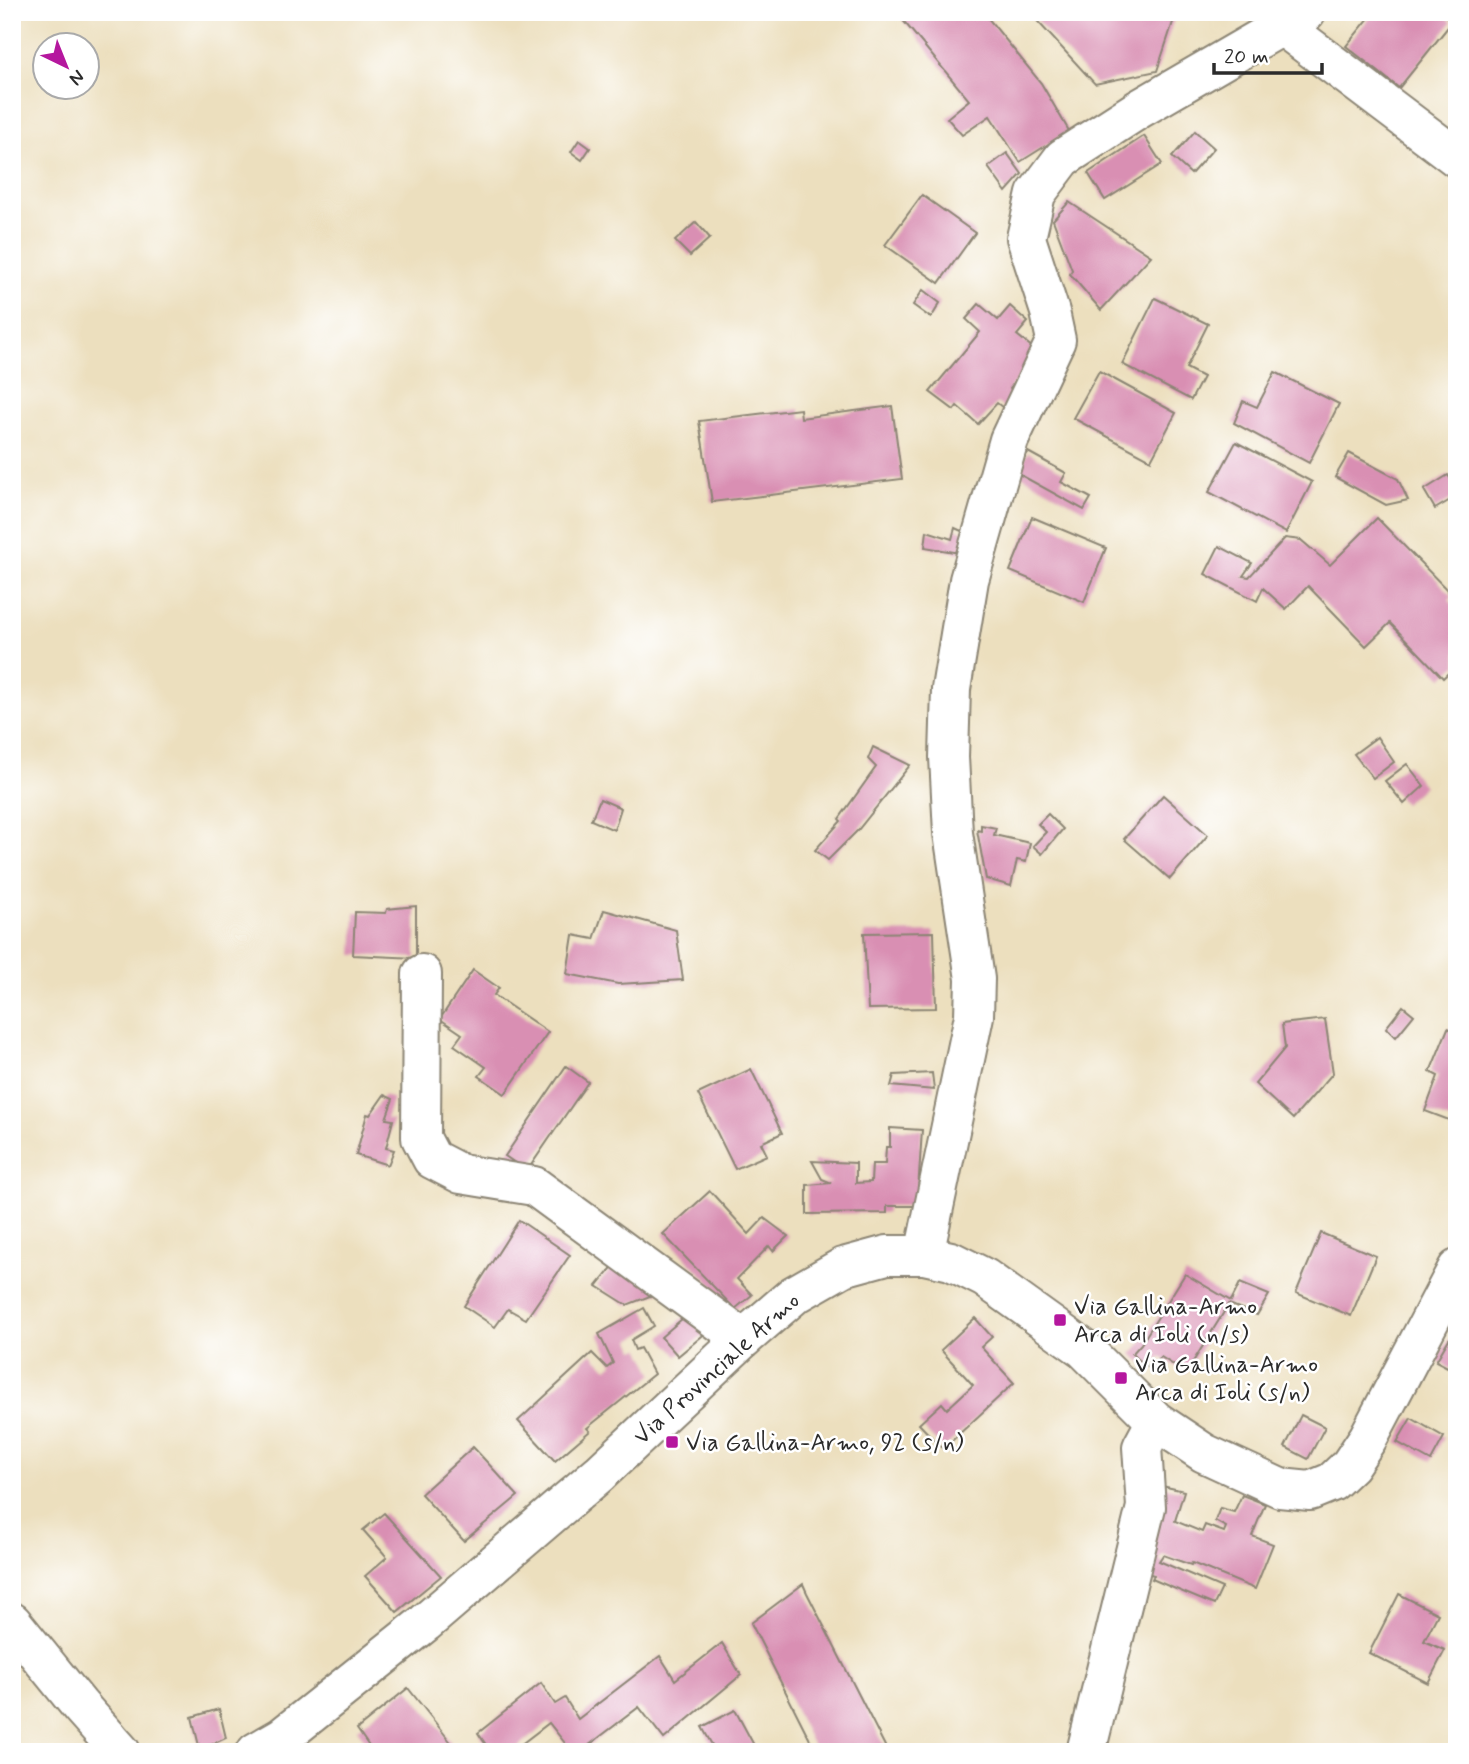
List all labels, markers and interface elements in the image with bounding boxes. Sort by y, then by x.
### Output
north arrow [32,32,102,102]
scale bar [1214,32,1322,76]
text: 20 m [1224,43,1269,71]
text: N [63,64,90,91]
street label: Via Provinciale Armo [627,1286,807,1452]
place label: Via Gallina-Armo Arca di Ioli (n/s) [1074,1292,1257,1351]
marker: Via Gallina-Armo Arca di Ioli (n/s) [1052,1312,1068,1328]
place label: Via Gallina-Armo Arca di Ioli (s/n) [1135,1350,1318,1409]
marker: Via Gallina-Armo Arca di Ioli (s/n) [1113,1370,1129,1386]
place label: Via Gallina-Armo, 92 (s/n) [686,1428,964,1459]
marker: Via Gallina-Armo, 92 (s/n) [664,1434,680,1450]

